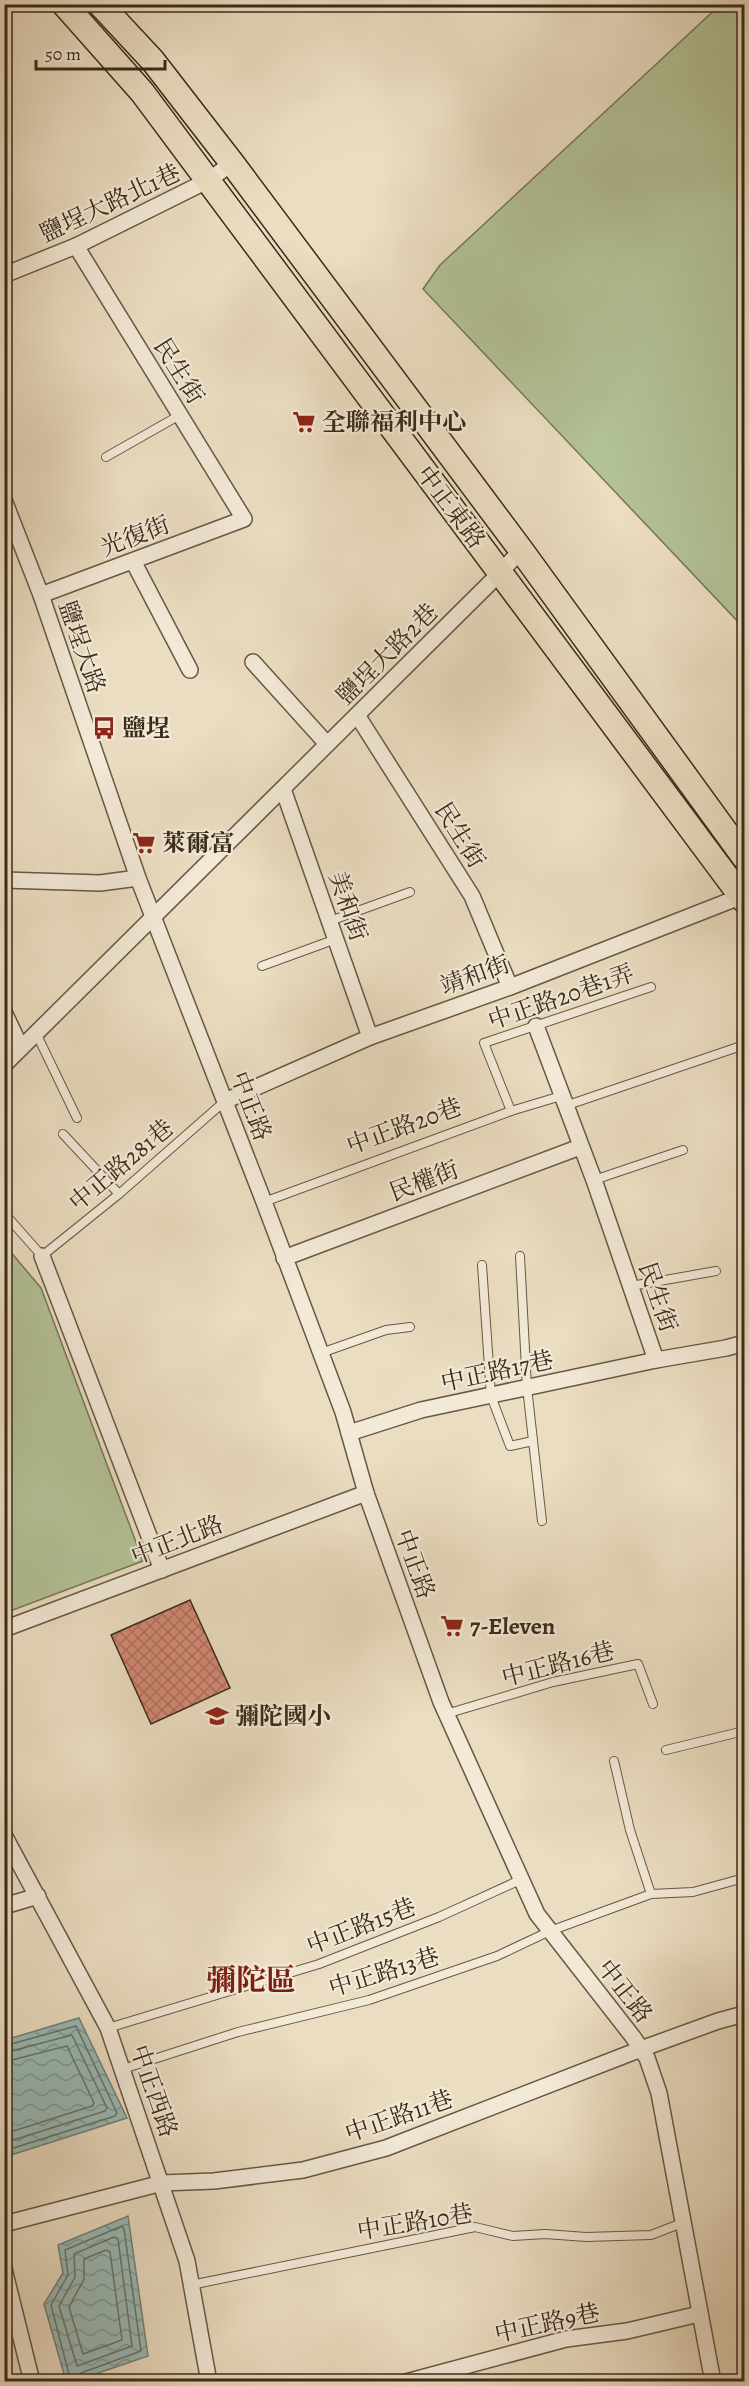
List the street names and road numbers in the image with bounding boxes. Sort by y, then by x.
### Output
street label: 鹽埕大路北1巷 [34,156,186,250]
street label: 民生街 [146,332,212,410]
street label: 中正東路 [409,459,493,555]
street label: 光復街 [96,508,174,564]
street label: 鹽埕大路 [51,596,113,698]
street label: 鹽埕大路2巷 [329,596,445,712]
street label: 民生街 [427,796,493,874]
street label: 美和街 [321,867,375,945]
street label: 靖和街 [436,948,514,1002]
street label: 中正路20巷1弄 [484,957,638,1037]
street label: 中正路 [223,1067,279,1145]
street label: 中正路20巷 [342,1090,466,1162]
street label: 中正路281巷 [62,1112,180,1218]
street label: 民權街 [385,1153,463,1209]
street label: 民生街 [631,1258,685,1336]
street label: 中正路17巷 [438,1343,556,1399]
street label: 中正北路 [126,1508,228,1572]
street label: 中正路 [388,1525,442,1603]
street label: 中正路16巷 [498,1635,618,1693]
street label: 中正路15巷 [302,1891,420,1961]
street label: 中正路13巷 [325,1940,443,2004]
street label: 中正路 [590,1953,660,2029]
street label: 中正西路 [123,2040,185,2142]
street label: 中正路11巷 [341,2083,457,2149]
street label: 中正路10巷 [355,2197,475,2247]
street label: 中正路9巷 [491,2296,603,2350]

